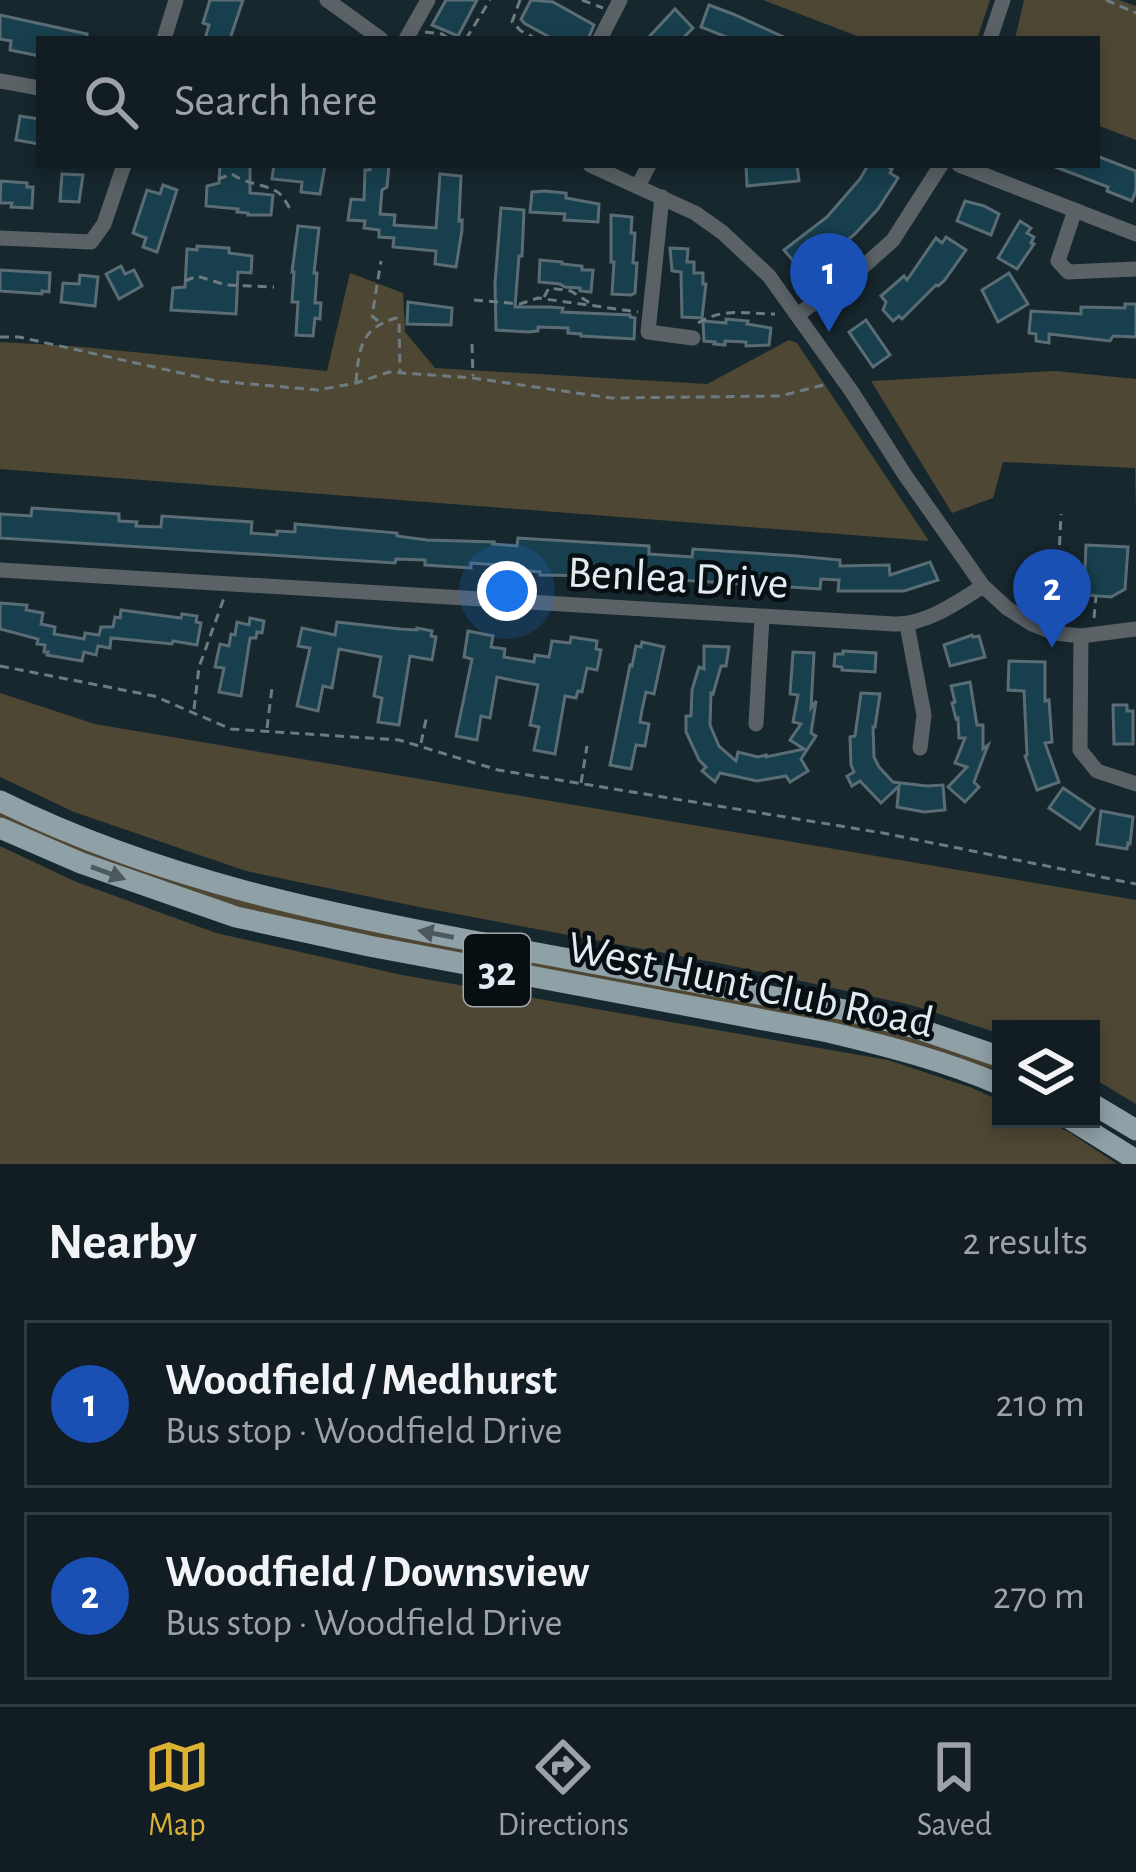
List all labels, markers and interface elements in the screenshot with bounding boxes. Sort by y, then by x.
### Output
search box [36,36,1100,168]
icon: search [78,69,144,135]
text: Search here [174,79,377,124]
pin: 1 [790,233,868,332]
pin: 2 [1013,549,1091,648]
street label: Benlea Drive [566,550,790,607]
your location [477,561,537,621]
one-way arrow [90,865,126,883]
one-way arrow [417,924,454,943]
street label: West Hunt Club Road [563,925,937,1046]
road number: 32 [464,934,530,1006]
map controls [992,1020,1100,1128]
button: layers [992,1020,1100,1128]
text: Nearby [48,1217,197,1268]
text: 2 results [962,1223,1088,1262]
text: Woodfield / Medhurst [165,1358,557,1403]
text: 1 [83,1385,97,1424]
text: 210 m [996,1385,1085,1424]
text: Bus stop · Woodfield Drive [165,1412,562,1451]
text: Woodfield / Downsview [165,1550,590,1595]
text: 2 [81,1577,99,1616]
text: 270 m [993,1577,1085,1616]
text: Bus stop · Woodfield Drive [165,1604,562,1643]
tab: Map [144,1734,210,1846]
tab: Directions [497,1734,629,1846]
tab: Saved [917,1734,992,1846]

